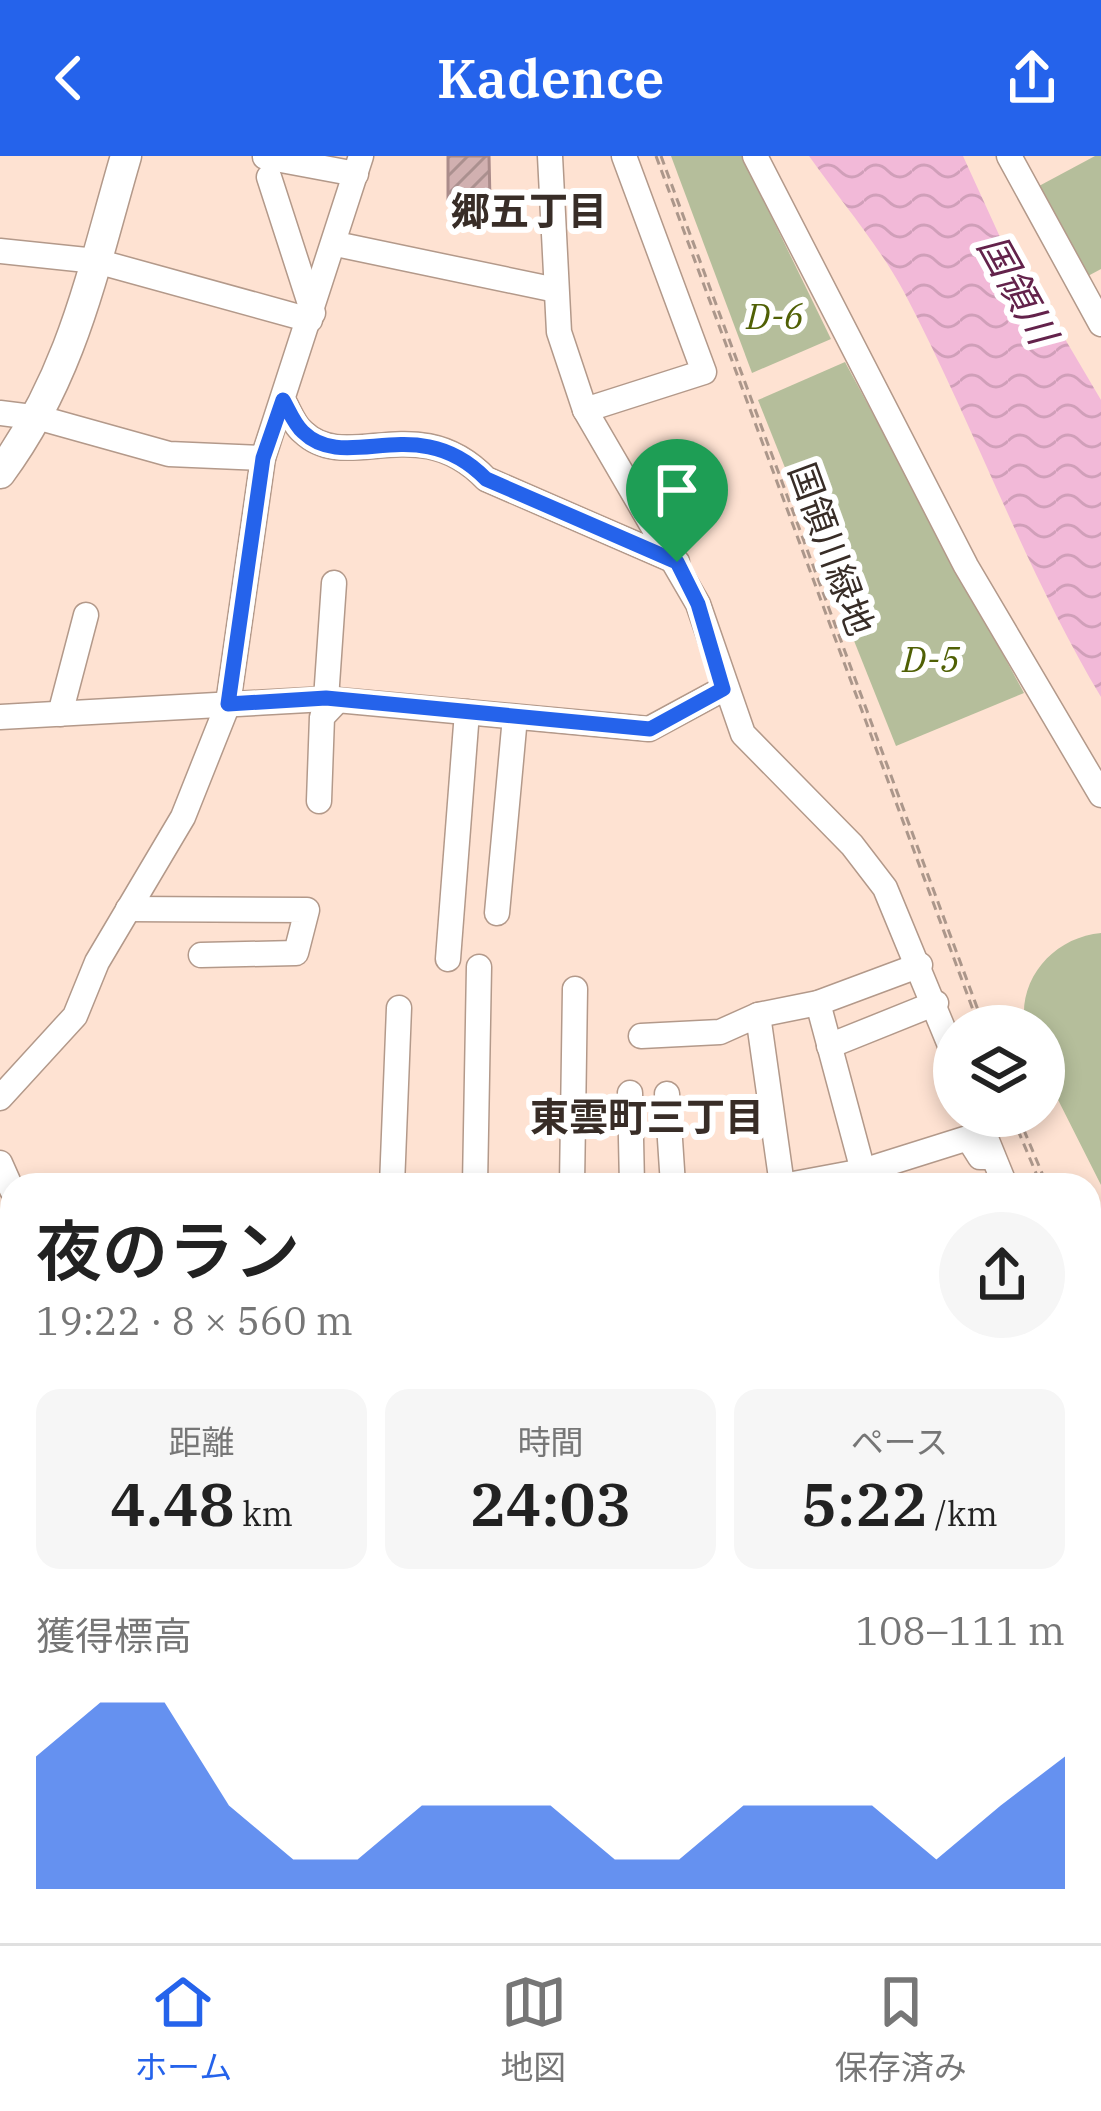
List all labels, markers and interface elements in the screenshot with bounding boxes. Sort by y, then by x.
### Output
text: Kadence [437,43,664,113]
icon: back [36,45,102,111]
icon: share [999,45,1065,111]
district label: 郷五丁目 [451,185,607,236]
water label: 国領川 [967,225,1071,356]
park label: D-6 [745,292,804,339]
pin [626,439,728,562]
street label: 国領川緑地 [779,456,885,642]
icon: arrive [644,457,710,523]
park label: D-5 [901,635,961,682]
map controls [933,1005,1065,1137]
button: layers [933,1005,1065,1137]
district label: 東雲町三丁目 [530,1091,764,1142]
text: 夜のラン [36,1207,300,1293]
button: share [939,1212,1065,1338]
text: 19:22 · 8 × 560 m [36,1295,353,1346]
text: 距離 [169,1420,235,1463]
text: 時間 [518,1420,584,1463]
text: ペース [851,1420,948,1463]
text: 4.48 [110,1464,235,1543]
text: 24:03 [470,1464,631,1543]
text: 5:22 [801,1464,927,1543]
text: km [235,1492,293,1535]
text: /km [927,1492,998,1535]
text: 108–111 m [855,1605,1065,1656]
text: 獲得標高 [36,1610,192,1661]
tab: ホーム [134,1969,232,2089]
tab: 地図 [501,1969,567,2089]
tab: 保存済み [835,1969,967,2089]

